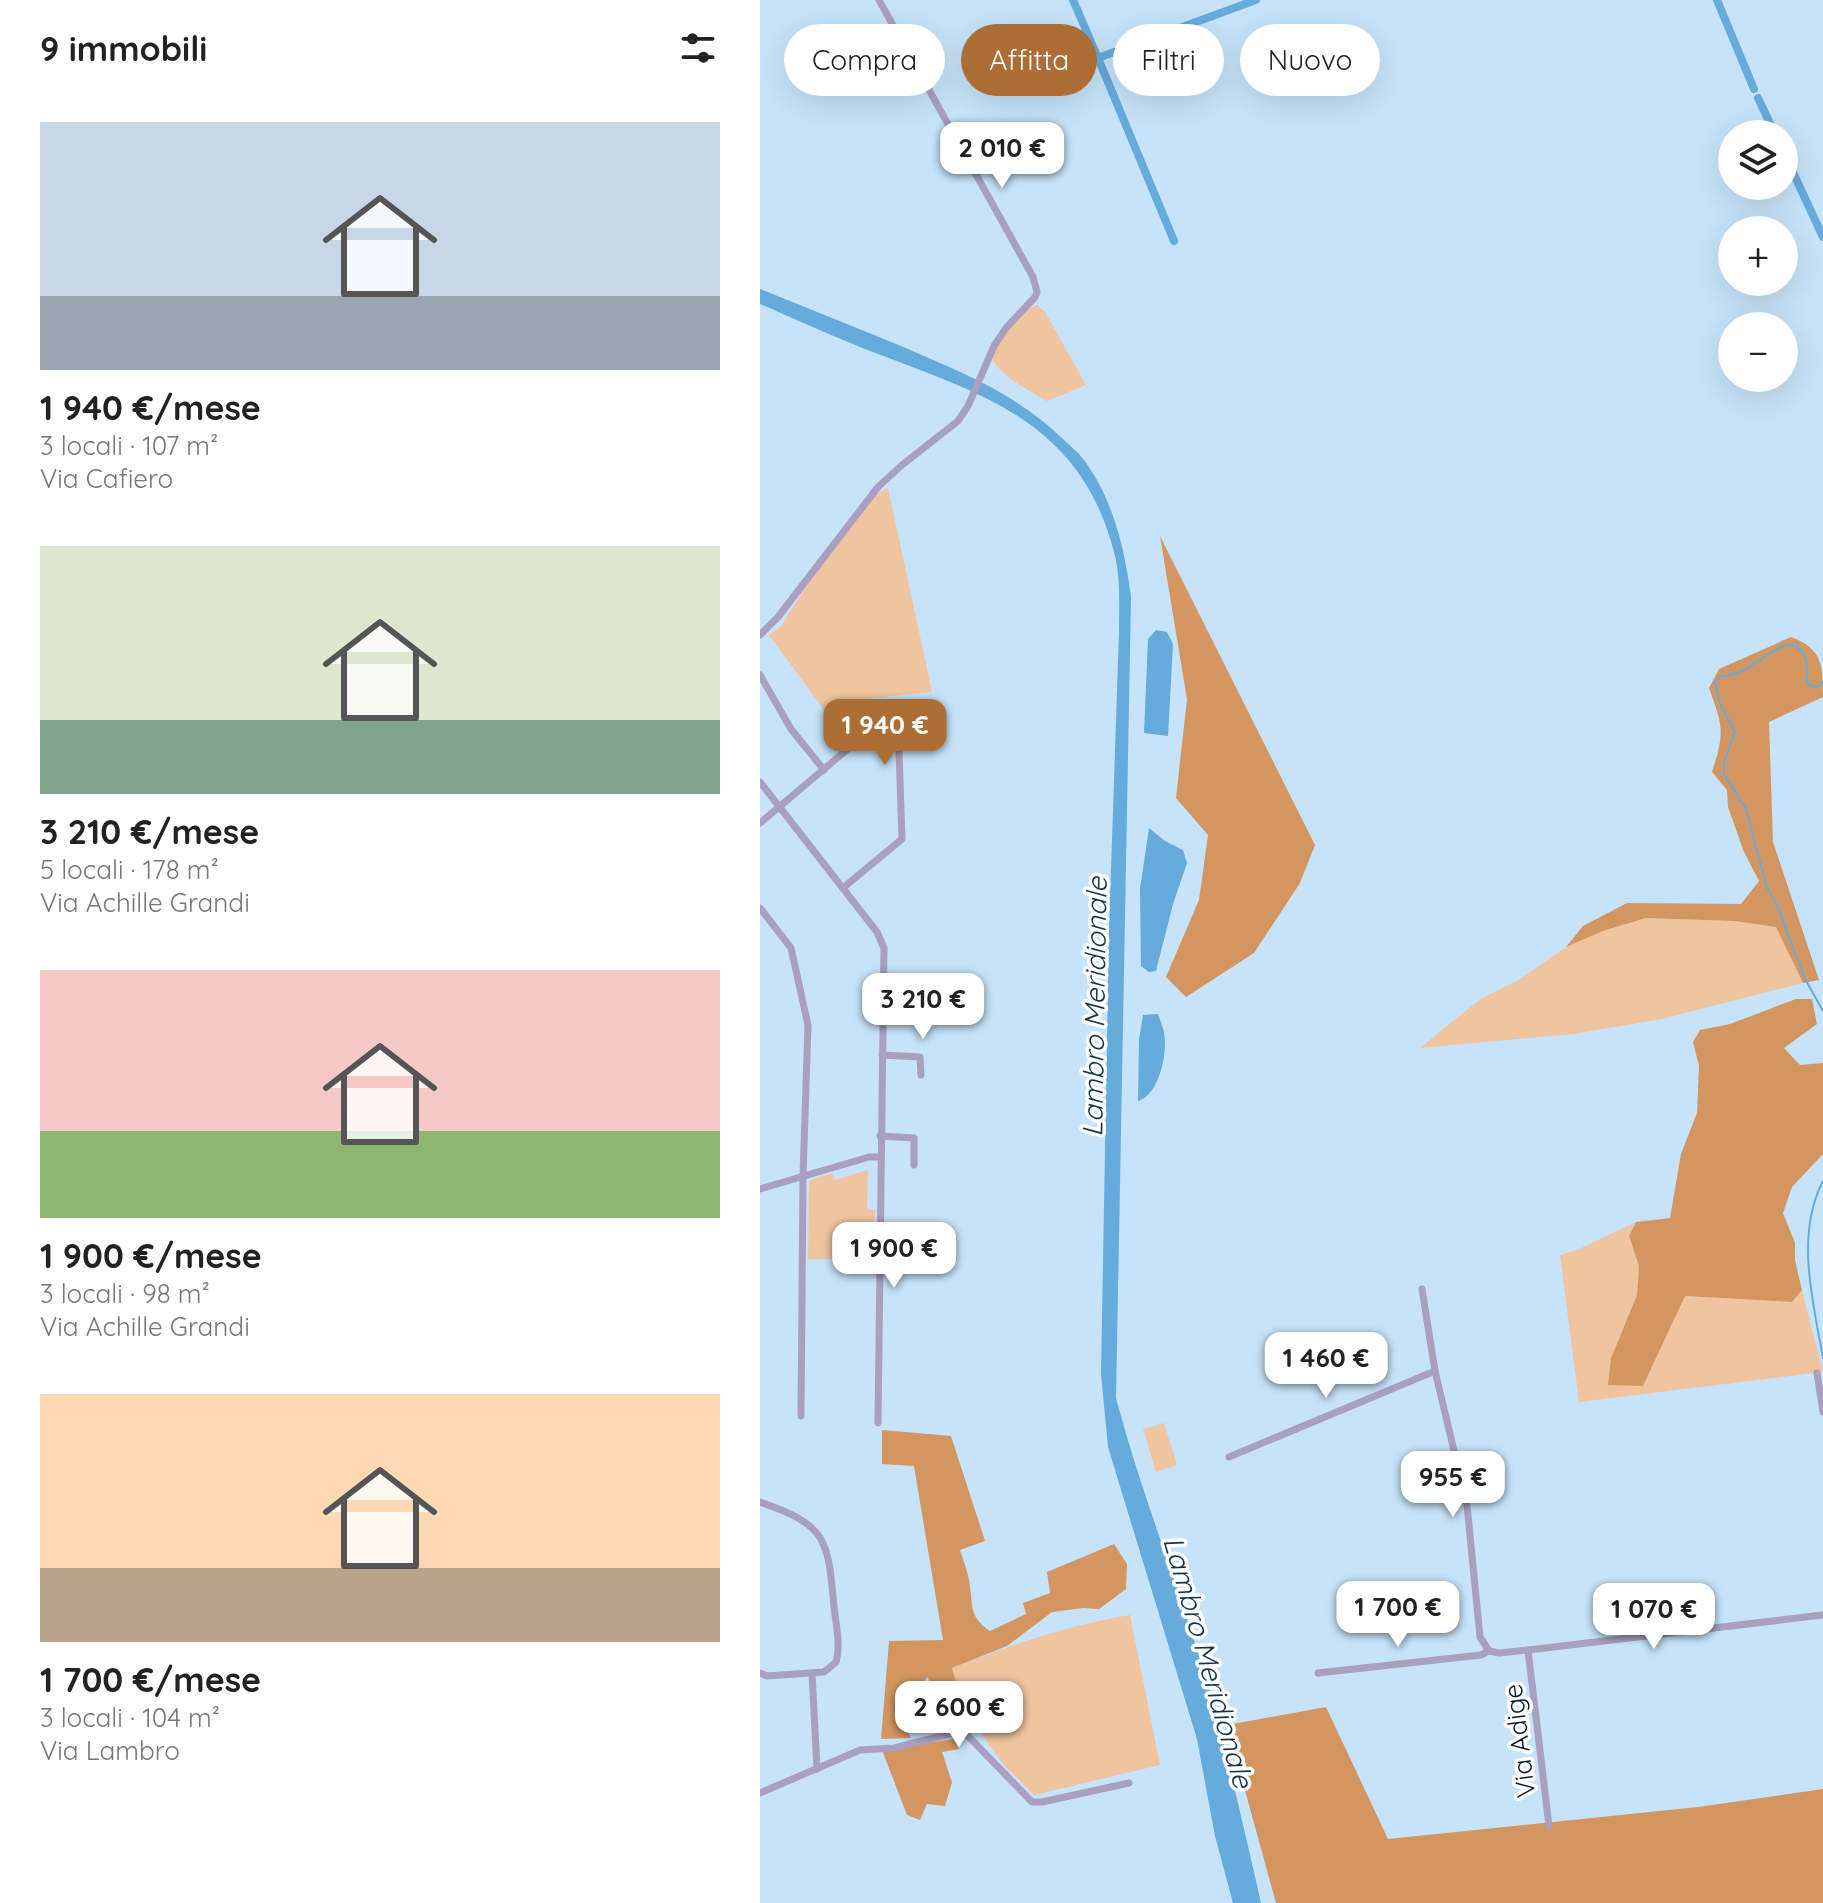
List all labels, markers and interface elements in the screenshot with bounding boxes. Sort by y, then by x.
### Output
chip: Compra [784,24,945,96]
chip: Affitta [961,24,1097,96]
chip: Filtri [1113,24,1224,96]
chip: Nuovo [1240,24,1380,96]
icon: filters [676,26,720,70]
text: 9 immobili [40,27,207,70]
map controls [1718,120,1798,392]
button: layers [1718,120,1798,200]
pin: 2 010 € [928,122,1076,190]
text: 2 010 € [958,131,1046,164]
icon: home [308,174,452,318]
button: + [1718,216,1798,296]
button: − [1718,312,1798,392]
text: 1 940 €/mese [40,386,261,429]
text: 3 locali · 107 m² [40,429,218,462]
text: Via Cafiero [40,462,173,495]
icon: home [308,598,452,742]
pin: 1 940 € [811,699,959,767]
text: 1 940 € [842,708,929,741]
text: 3 210 €/mese [40,810,259,853]
text: 5 locali · 178 m² [40,853,219,886]
water label: Lambro Meridionale [1074,876,1114,1137]
text: Via Achille Grandi [40,886,250,919]
pin: 3 210 € [849,973,997,1041]
text: 3 210 € [880,982,966,1015]
icon: home [308,1022,452,1166]
pin: 1 900 € [820,1222,968,1290]
text: 1 900 € [850,1231,938,1264]
text: 1 900 €/mese [40,1234,262,1277]
text: 3 locali · 98 m² [40,1277,210,1310]
text: Via Achille Grandi [40,1310,250,1343]
pin: 1 460 € [1252,1332,1400,1400]
text: 1 460 € [1283,1341,1369,1374]
icon: home [308,1446,452,1590]
pin: 955 € [1397,1451,1509,1519]
text: 955 € [1419,1460,1487,1493]
water label: Lambro Meridionale [1156,1532,1262,1793]
pin: 1 700 € [1324,1581,1472,1649]
pin: 1 070 € [1580,1583,1728,1651]
text: 1 700 € [1354,1590,1442,1623]
text: 1 070 € [1611,1592,1697,1625]
text: 1 700 €/mese [40,1658,261,1701]
pin: 2 600 € [885,1681,1033,1749]
street label: Via Adige [1496,1682,1542,1800]
text: 2 600 € [913,1690,1005,1723]
text: 3 locali · 104 m² [40,1701,220,1734]
text: Via Lambro [40,1734,180,1767]

